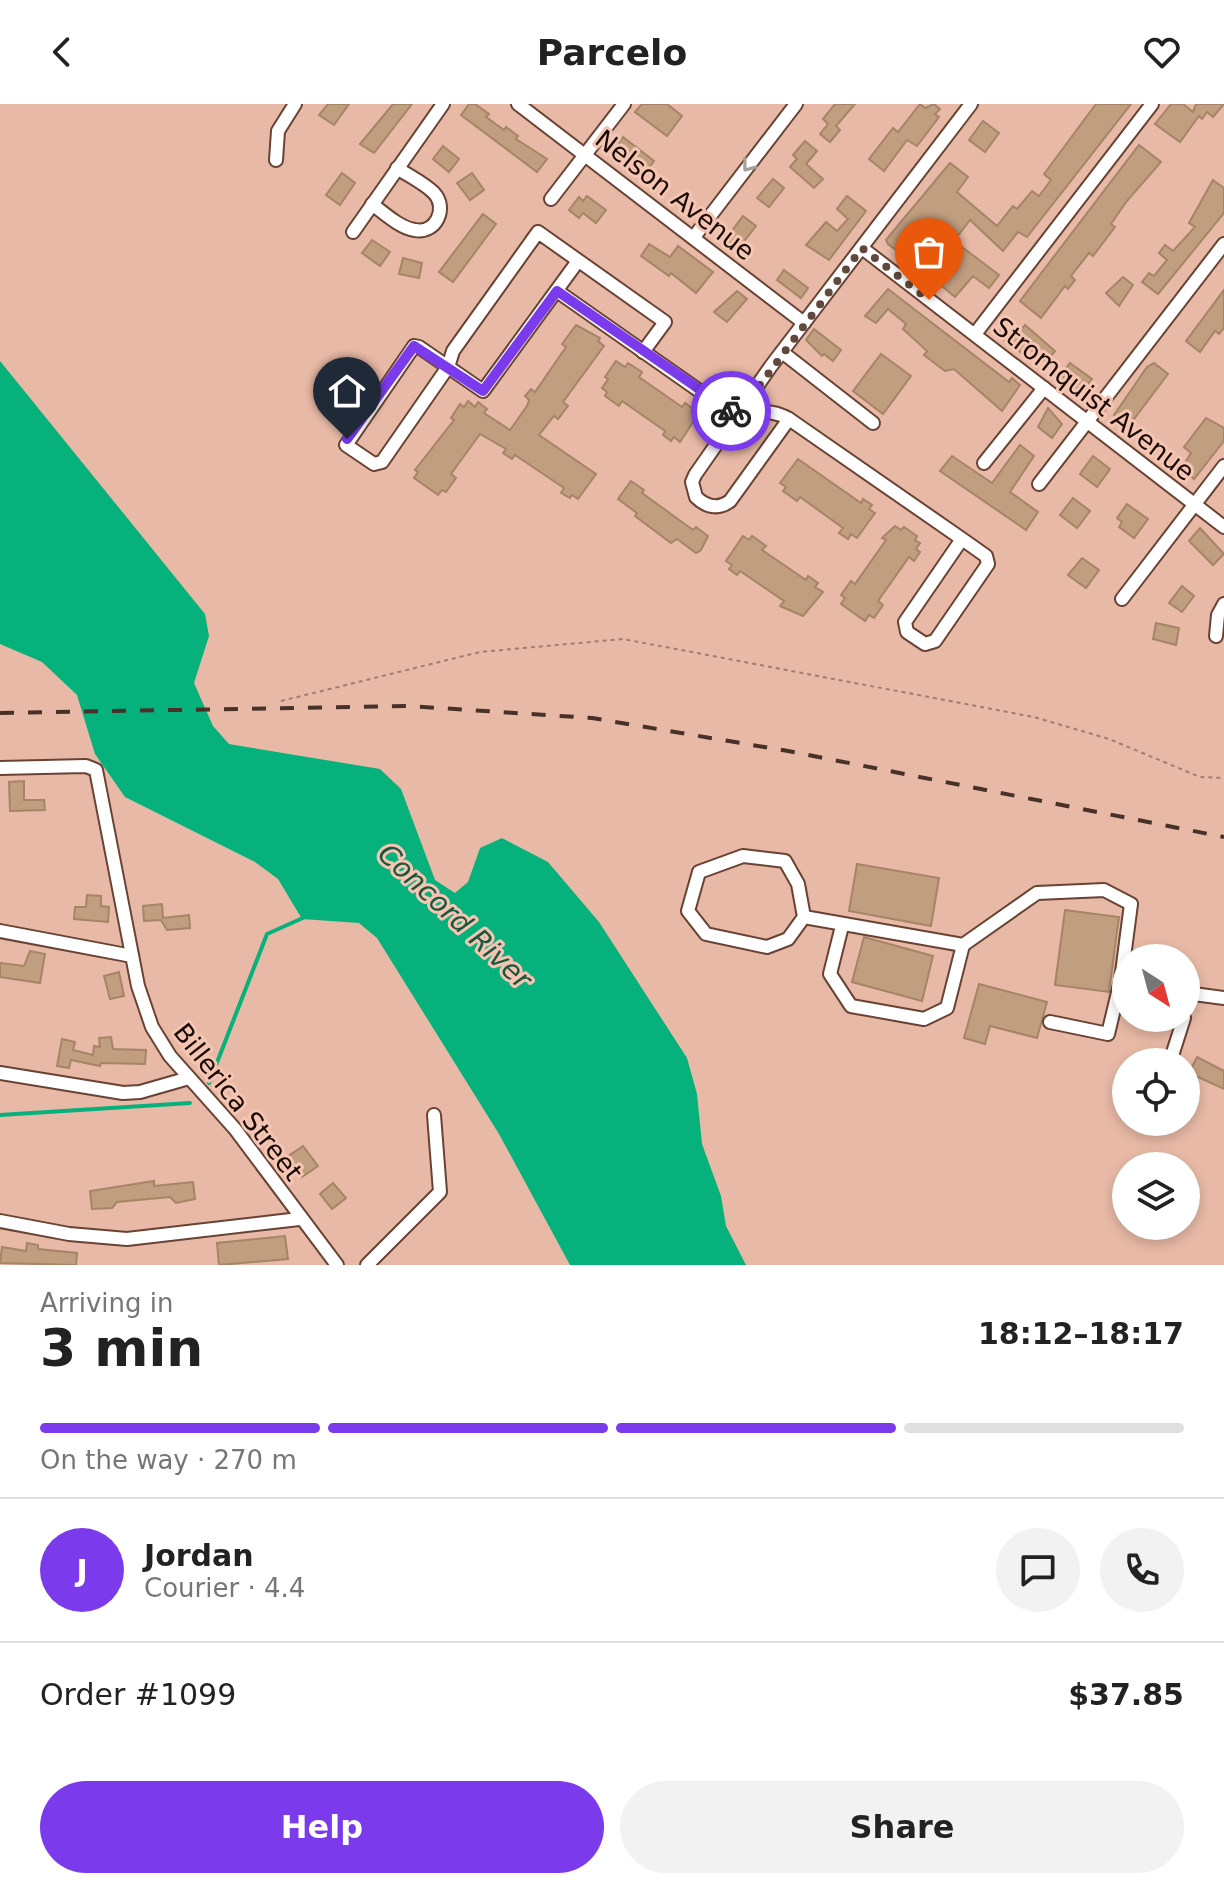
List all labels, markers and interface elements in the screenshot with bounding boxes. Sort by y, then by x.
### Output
icon: back [40,30,84,74]
icon: heart [1140,30,1184,74]
text: Parcelo [537,32,687,73]
street label: Nelson Avenue [590,124,760,266]
one-way arrow [744,157,758,172]
pin [895,218,963,300]
icon: bag [907,230,951,274]
street label: Stromquist Avenue [987,311,1201,487]
pin [313,357,381,439]
icon: home [325,369,369,413]
courier [691,371,771,451]
icon: bike [709,389,753,433]
water label: Concord River [371,837,539,997]
north arrow [1112,944,1200,1032]
map controls [1112,944,1200,1240]
street label: Billerica Street [167,1018,309,1186]
button: locate [1112,1048,1200,1136]
button: layers [1112,1152,1200,1240]
text: Arriving in [40,1288,174,1318]
text: 18:12–18:17 [978,1316,1184,1351]
text: 3 min [40,1318,203,1378]
text: On the way · 270 m [40,1445,297,1475]
button: chat [996,1528,1080,1612]
button: phone [1100,1528,1184,1612]
text: Jordan [144,1538,254,1573]
text: J [76,1553,88,1588]
text: Courier · 4.4 [144,1573,305,1603]
text: Order #1099 [40,1677,236,1712]
text: $37.85 [1068,1677,1184,1712]
button: Help [40,1781,604,1873]
button: Share [620,1781,1184,1873]

